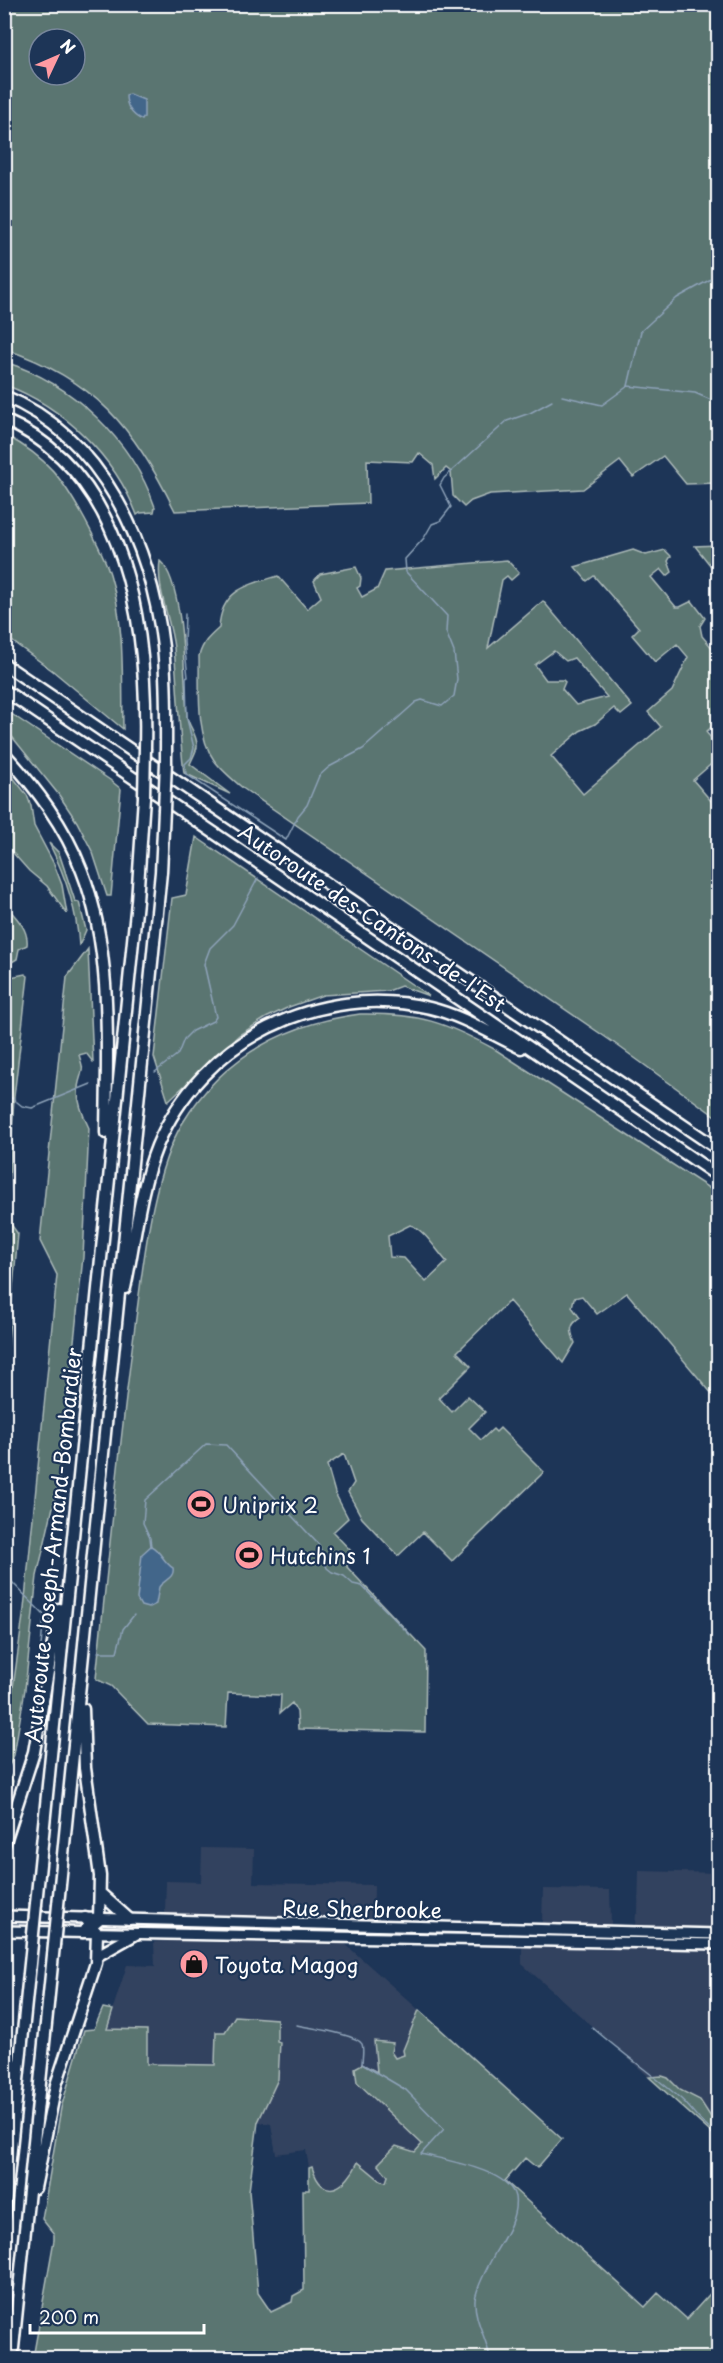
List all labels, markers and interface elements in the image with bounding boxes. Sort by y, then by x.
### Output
north arrow [27,27,87,87]
text: N [55,33,82,59]
street label: Autoroute des Cantons-de-l'Est [233,815,513,1019]
street label: Autoroute Joseph-Armand-Bombardier [15,1346,89,1744]
sports icon: Uniprix 2 [185,1488,217,1520]
place label: Uniprix 2 [222,1488,318,1520]
sports icon: Hutchins 1 [233,1539,265,1571]
place label: Hutchins 1 [270,1539,371,1571]
street label: Rue Sherbrooke [282,1891,442,1925]
shop icon: Toyota Magog [178,1948,210,1980]
place label: Toyota Magog [215,1948,359,1980]
scale bar [30,2297,204,2335]
text: 200 m [39,2303,99,2330]

